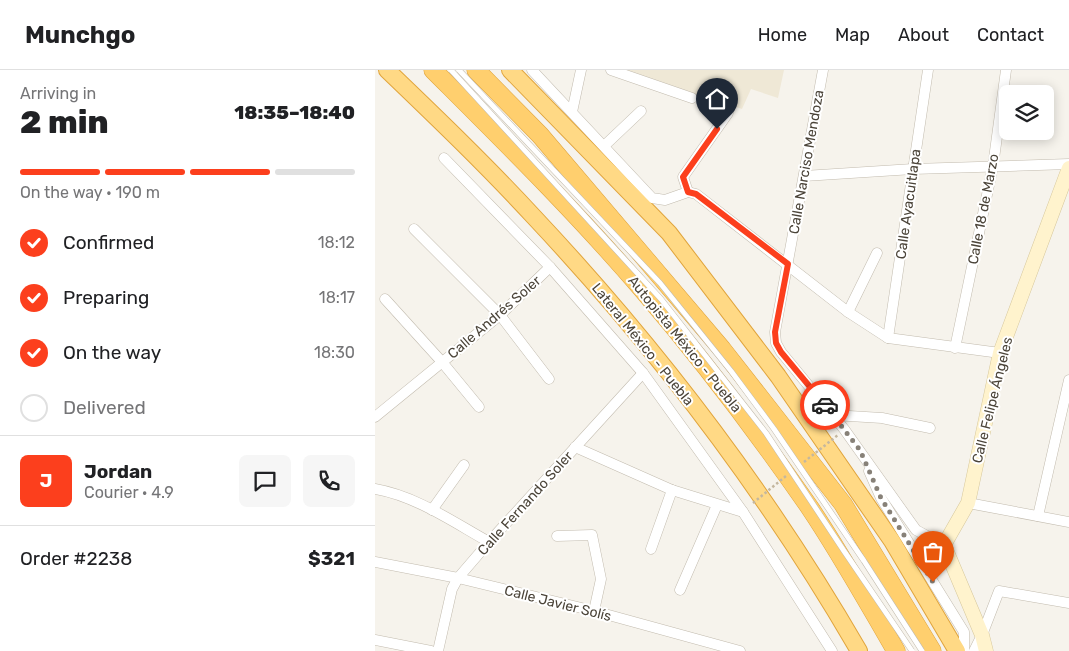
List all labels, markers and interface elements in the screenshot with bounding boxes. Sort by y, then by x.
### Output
text: Munchgo [25,21,135,49]
text: Home [758,24,807,46]
text: Map [835,24,870,46]
text: About [898,24,949,46]
text: Contact [977,24,1044,46]
pin [696,78,738,129]
text: Arriving in [20,84,96,103]
icon: home [703,85,731,113]
map controls [999,85,1054,140]
button: layers [999,85,1054,140]
street label: Calle Narciso Mendoza [785,89,828,235]
text: 18:35–18:40 [234,101,355,124]
text: 2 min [20,103,109,141]
street label: Calle Ayacuitlapa [892,148,925,260]
street label: Calle 18 de Marzo [964,152,1003,266]
text: On the way · 190 m [20,183,160,202]
icon: check [20,229,48,257]
text: Confirmed [63,231,154,254]
text: 18:12 [318,233,355,252]
street label: Calle Andrés Soler [444,272,545,362]
street label: Autopista México - Puebla [624,273,745,416]
street label: Lateral México - Puebla [588,280,697,409]
icon: check [20,284,48,312]
text: Preparing [63,286,149,309]
text: 18:17 [319,288,355,307]
street label: Calle Felipe Ángeles [968,335,1016,465]
icon: check [20,339,48,367]
text: On the way [63,341,161,364]
text: 18:30 [314,343,355,362]
courier [800,380,850,430]
icon: car [811,391,839,419]
text: Delivered [63,396,146,419]
street label: Calle Fernando Soler [474,447,577,559]
button: chat [239,455,291,507]
button: phone [303,455,355,507]
text: Jordan [84,460,152,483]
text: J [40,469,52,492]
text: Courier · 4.9 [84,483,174,502]
pin [912,531,954,582]
icon: bag [919,538,947,566]
text: Order #2238 [20,547,132,570]
text: $321 [308,547,355,570]
street label: Calle Javier Solís [503,582,613,625]

